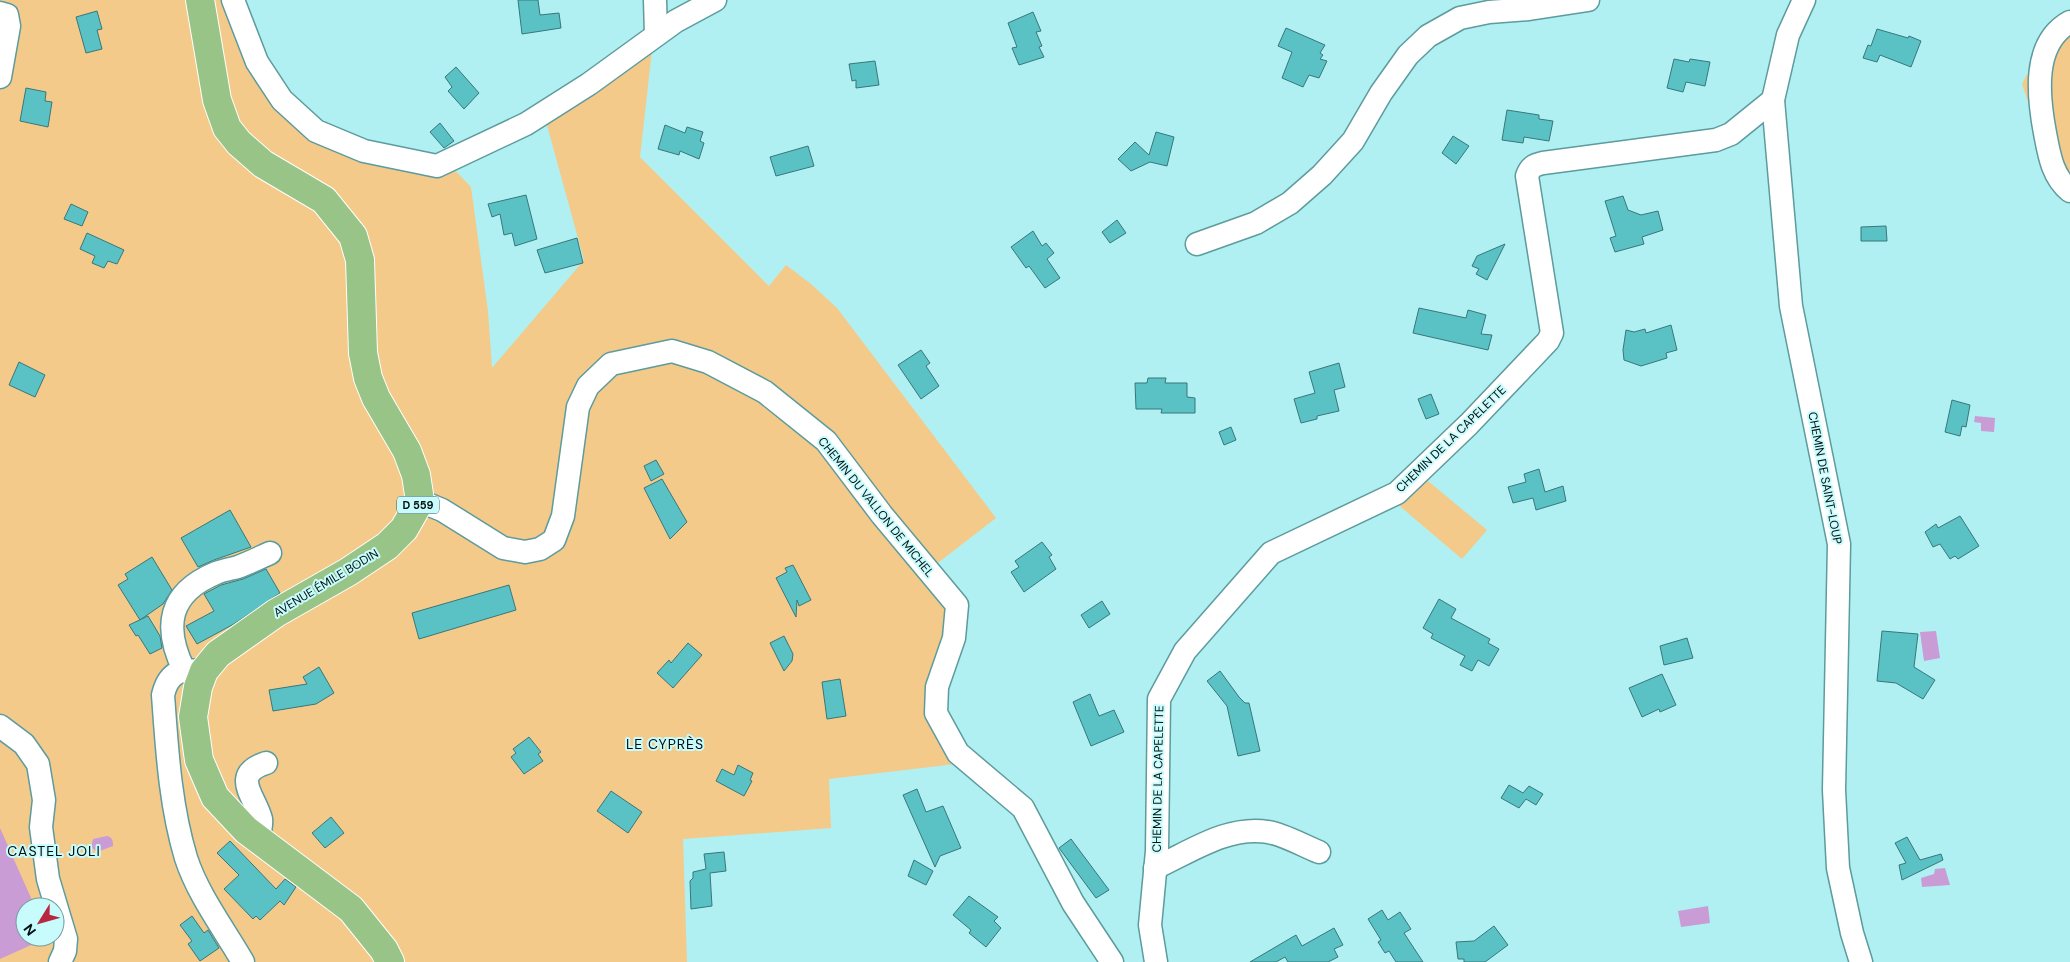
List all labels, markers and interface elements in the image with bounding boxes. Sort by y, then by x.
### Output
street label: CHEMIN DE LA CAPELETTE [1393,382,1510,496]
street label: CHEMIN DE SAINT-LOUP [1804,410,1846,546]
street label: CHEMIN DU VALLON DE MICHEL [814,434,938,580]
road number: D 559 [397,496,439,514]
street label: AVENUE ÉMILE BODIN [271,545,381,621]
street label: CHEMIN DE LA CAPELETTE [1149,705,1167,853]
district label: LE CYPRÈS [626,735,704,753]
district label: CASTEL JOLI [7,842,101,860]
north arrow [15,897,65,947]
text: N [19,920,40,939]

